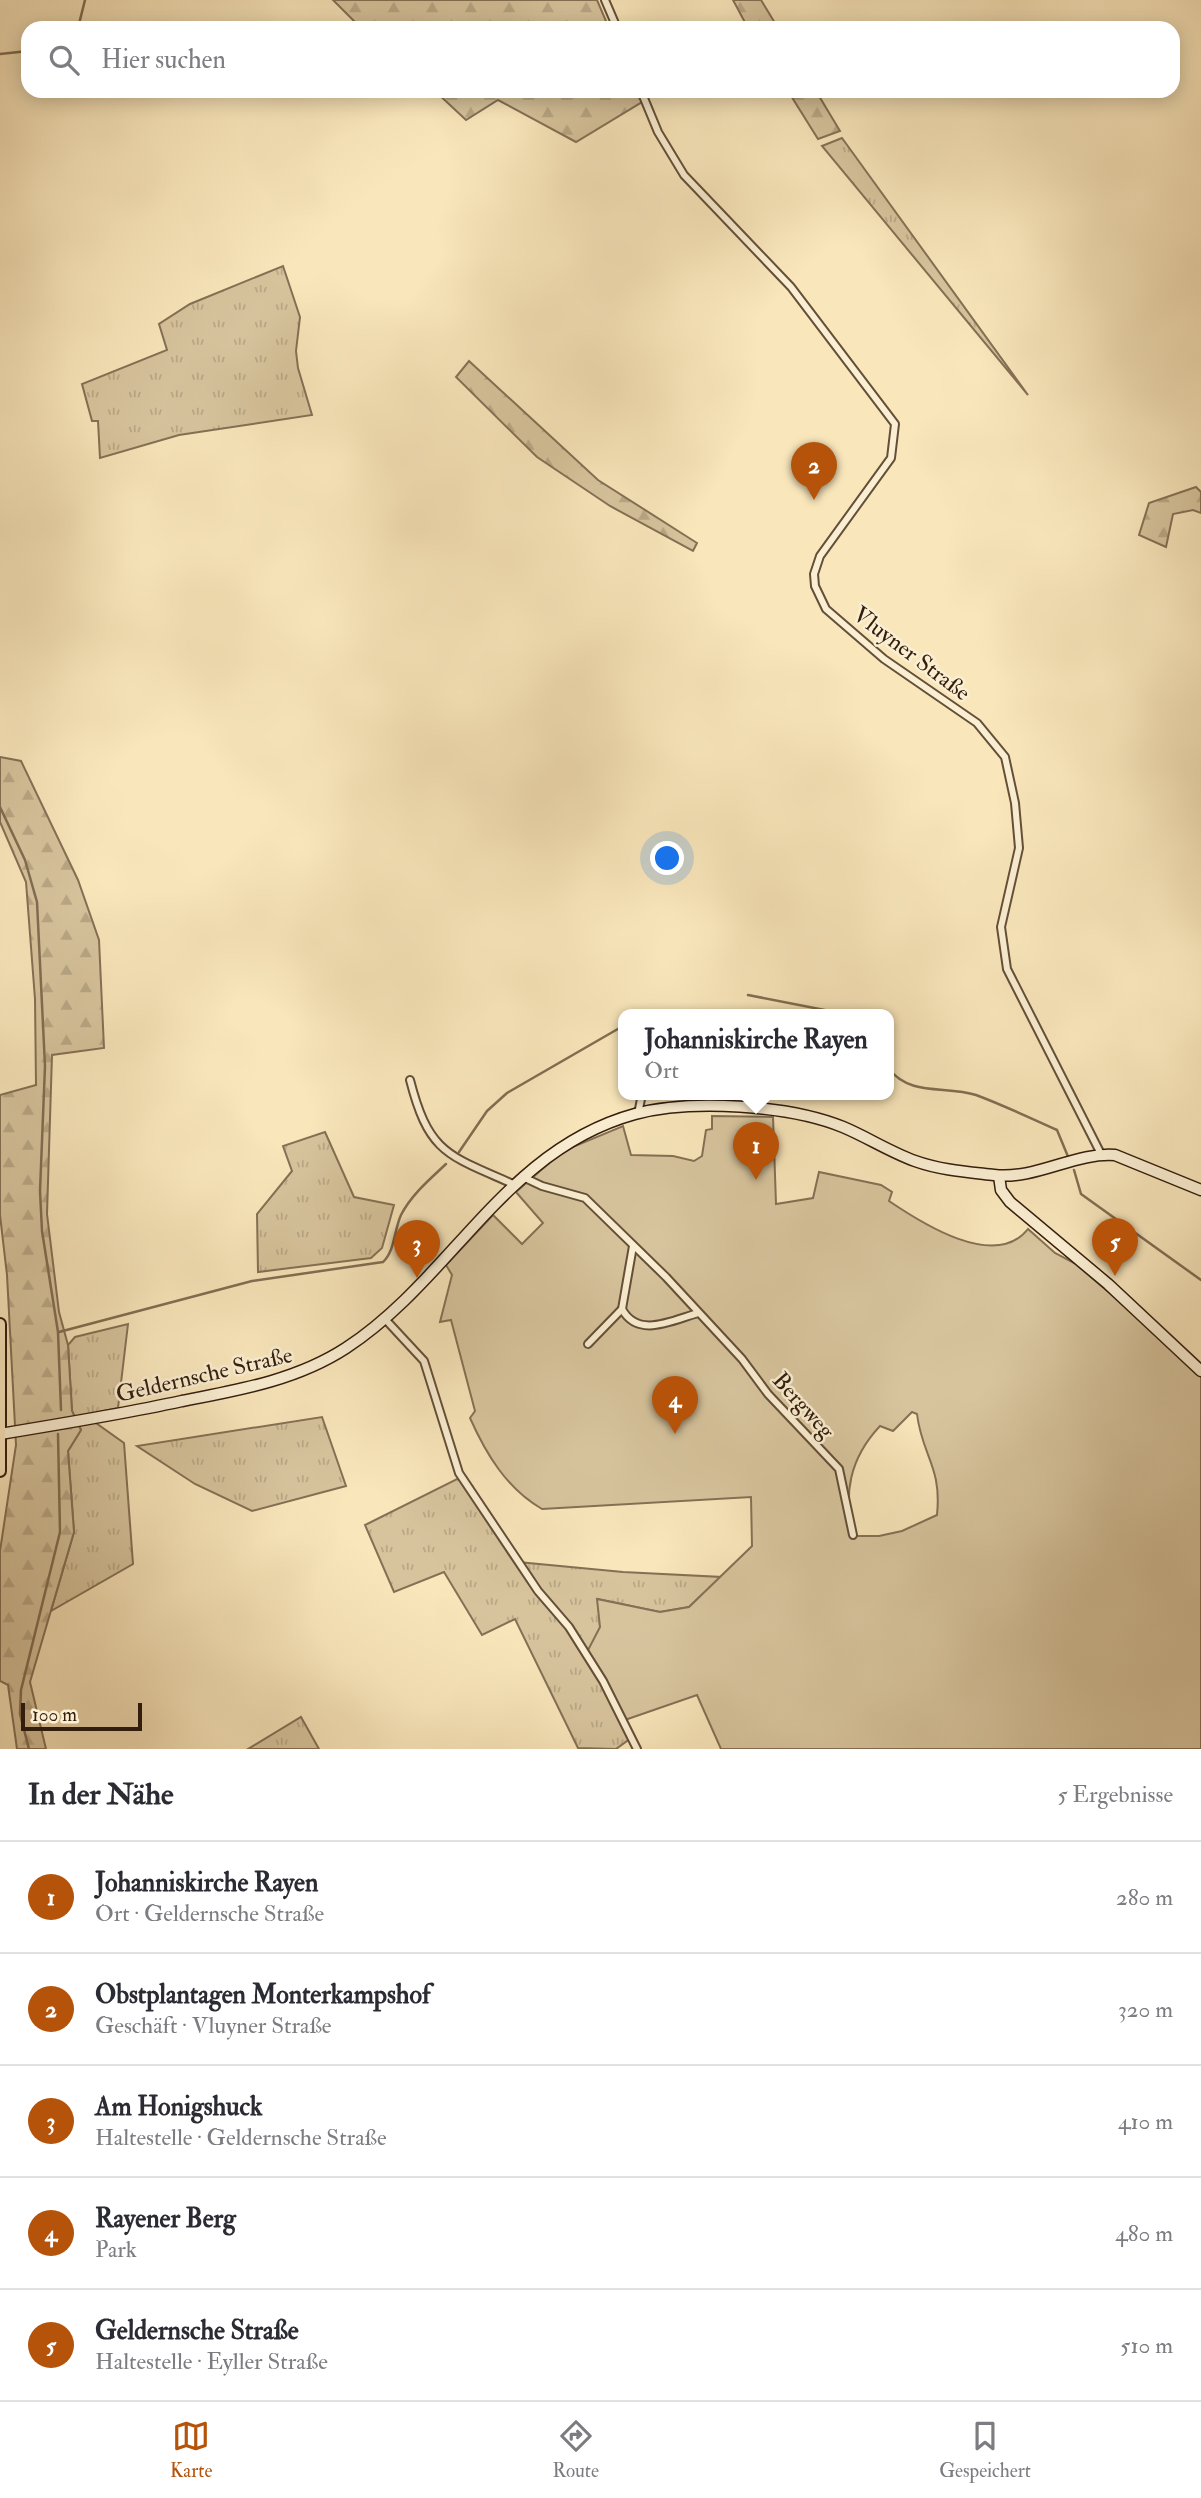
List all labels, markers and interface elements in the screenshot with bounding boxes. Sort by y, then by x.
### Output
search box [21,21,1180,98]
icon: search [45,41,83,79]
text: Hier suchen [101,44,226,76]
pin: 2 [791,442,837,500]
street label: Vluyner Straße [847,600,977,707]
your location [650,841,684,875]
popup [618,1009,894,1100]
text: Johanniskirche Rayen [644,1024,868,1056]
text: Ort [644,1056,679,1085]
pin: 1 [733,1122,779,1180]
pin: 5 [1092,1218,1138,1276]
pin: 3 [394,1220,440,1278]
street label: Geldernsche Straße [113,1340,295,1409]
street label: Bergweg [766,1366,841,1445]
pin: 4 [652,1376,698,1434]
scale bar [21,1700,142,1732]
text: 100 m [32,1703,77,1727]
text: In der Nähe [28,1776,173,1813]
text: 5 Ergebnisse [1057,1780,1173,1809]
text: Johanniskirche Rayen [95,1867,318,1899]
text: 1 [47,1883,55,1912]
text: 280 m [1116,1883,1173,1912]
text: Ort · Geldernsche Straße [95,1899,324,1928]
text: Obstplantagen Monterkampshof [95,1979,430,2011]
text: 2 [45,1995,57,2024]
text: 320 m [1118,1995,1173,2024]
text: Geschäft · Vluyner Straße [95,2011,331,2040]
text: Am Honigshuck [95,2091,262,2123]
text: 3 [47,2107,55,2136]
text: 410 m [1118,2107,1173,2136]
text: Haltestelle · Geldernsche Straße [95,2123,387,2152]
text: Rayener Berg [95,2203,236,2235]
text: 4 [45,2219,57,2248]
text: 480 m [1115,2219,1173,2248]
text: Park [95,2235,137,2264]
text: Geldernsche Straße [95,2315,299,2347]
text: 5 [46,2331,56,2360]
text: 510 m [1120,2331,1173,2360]
text: Haltestelle · Eyller Straße [95,2347,328,2376]
tab: Karte [170,2417,212,2483]
tab: Route [553,2417,599,2483]
tab: Gespeichert [939,2417,1031,2483]

